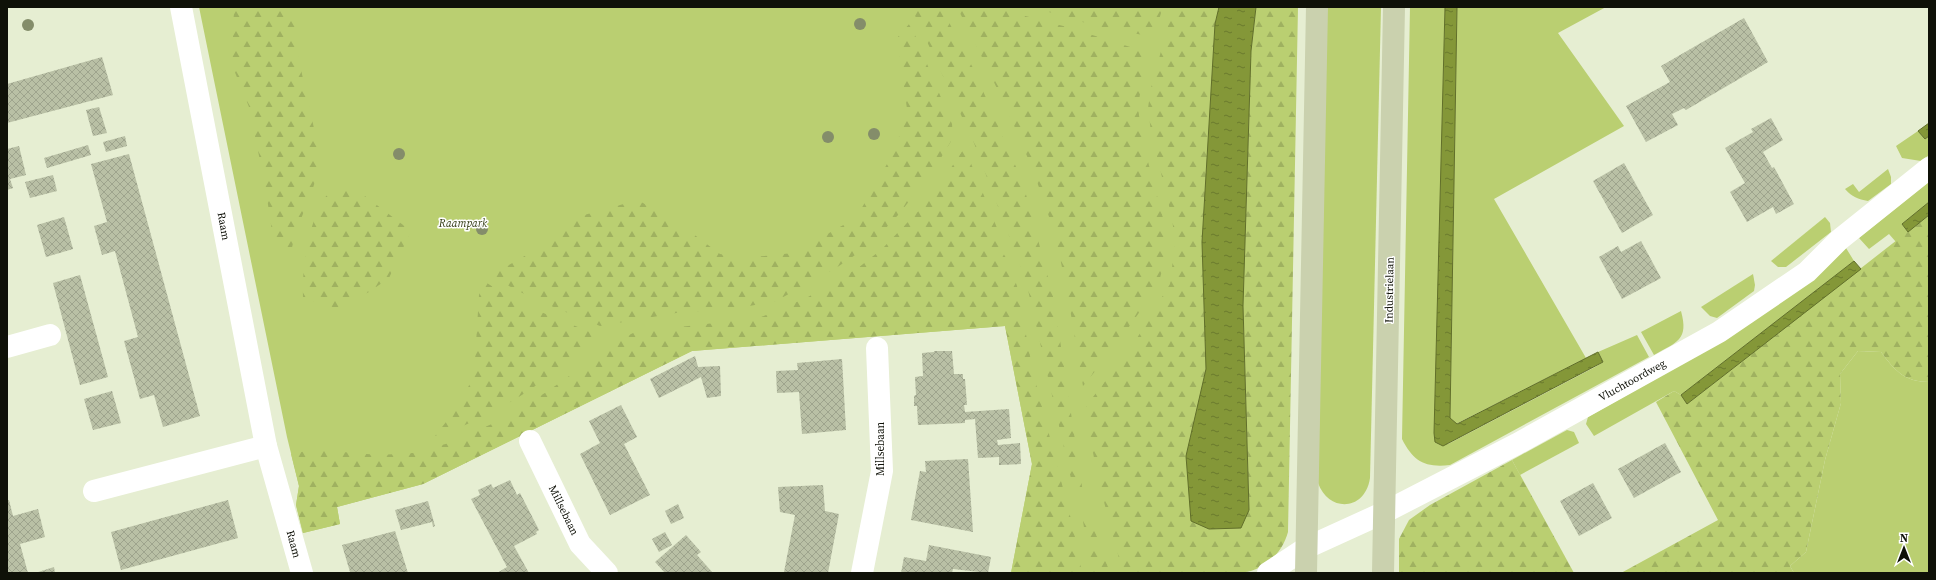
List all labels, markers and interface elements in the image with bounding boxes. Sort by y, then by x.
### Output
street label: Raam [213,211,234,241]
park label: Raampark [438,216,488,231]
street label: Industrielaan [1381,257,1398,323]
street label: Vluchtoordweg [1596,356,1669,405]
street label: Millsebaan [873,422,888,476]
street label: Millsebaan [545,483,582,538]
north arrow [1884,528,1924,568]
street label: Raam [283,529,304,560]
text: N [1900,531,1908,546]

